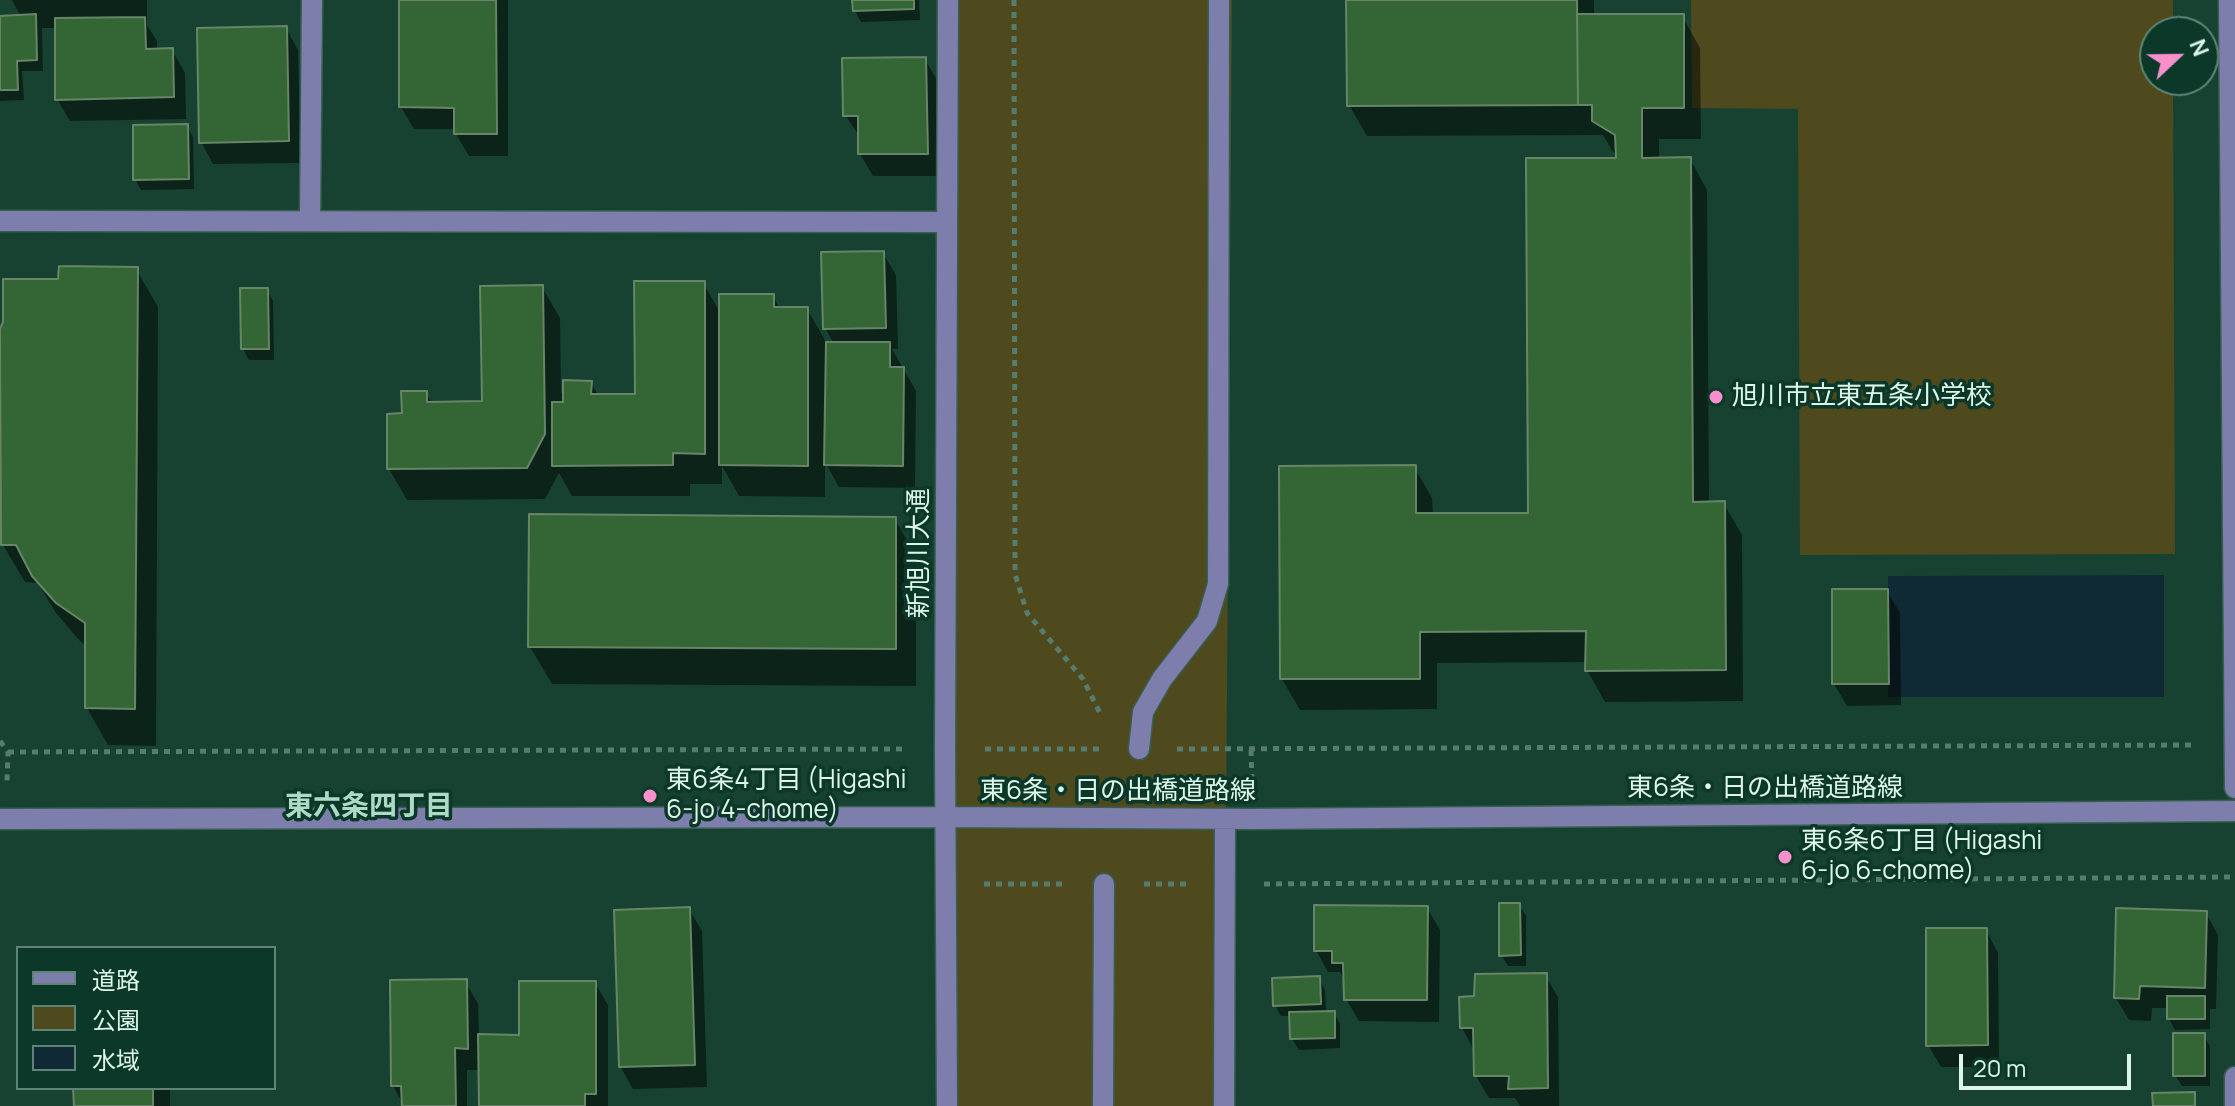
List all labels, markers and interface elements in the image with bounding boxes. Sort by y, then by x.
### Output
north arrow [2139,16,2219,96]
text: N [2183,35,2216,61]
place label: 旭川市立東五条小学校 [1732,381,1992,413]
marker: 旭川市立東五条小学校 [1707,388,1725,406]
street label: 新旭川大通 [904,488,936,618]
place label: 東6条4丁目 (Higashi 6-jo 4-chome) [666,765,907,826]
street label: 東6条・日の出橋道路線 [1627,773,1903,805]
street label: 東6条・日の出橋道路線 [980,776,1256,808]
marker: 東6条4丁目 (Higashi 6-jo 4-chome) [641,787,659,805]
district label: 東六条四丁目 [285,790,453,824]
place label: 東6条6丁目 (Higashi 6-jo 6-chome) [1801,826,2042,888]
marker: 東6条6丁目 (Higashi 6-jo 6-chome) [1776,848,1794,866]
legend [16,946,276,1090]
text: 道路 [92,963,140,996]
text: 公園 [92,1003,140,1036]
scale bar [1963,1038,2135,1088]
text: 水域 [92,1043,140,1076]
text: 20 m [1973,1051,2026,1084]

